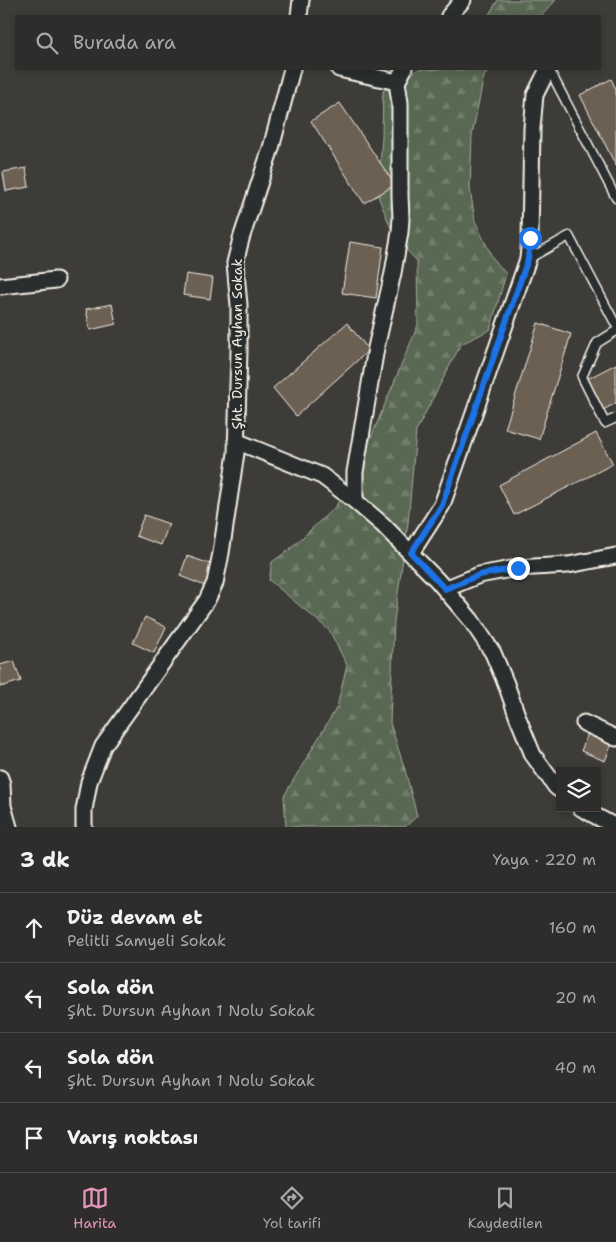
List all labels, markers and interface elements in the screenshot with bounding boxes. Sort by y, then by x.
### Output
search box [15,15,601,70]
icon: search [33,29,61,57]
text: Burada ara [73,30,176,55]
route start [519,227,542,250]
street label: Şht. Dursun Ayhan Sokak [228,259,246,429]
route end [507,557,530,580]
map controls [556,767,601,812]
button: layers [556,767,601,812]
text: 3 dk [20,846,70,874]
text: Yaya · 220 m [493,849,596,870]
text: Düz devam et [67,905,203,930]
icon: ahead [20,914,48,942]
text: 160 m [549,917,596,938]
text: Pelitli Samyeli Sokak [67,930,226,951]
text: Sola dön [67,975,154,1000]
icon: left [20,984,48,1012]
text: 20 m [555,987,596,1008]
text: Şht. Dursun Ayhan 1 Nolu Sokak [67,1000,315,1021]
text: Sola dön [67,1045,154,1070]
icon: left [20,1054,48,1082]
text: 40 m [554,1057,596,1078]
text: Şht. Dursun Ayhan 1 Nolu Sokak [67,1070,315,1091]
icon: arrive [20,1124,48,1152]
text: Varış noktası [67,1125,198,1150]
tab: Harita [73,1184,116,1232]
tab: Yol tarifi [263,1184,321,1232]
tab: Kaydedilen [468,1184,543,1232]

